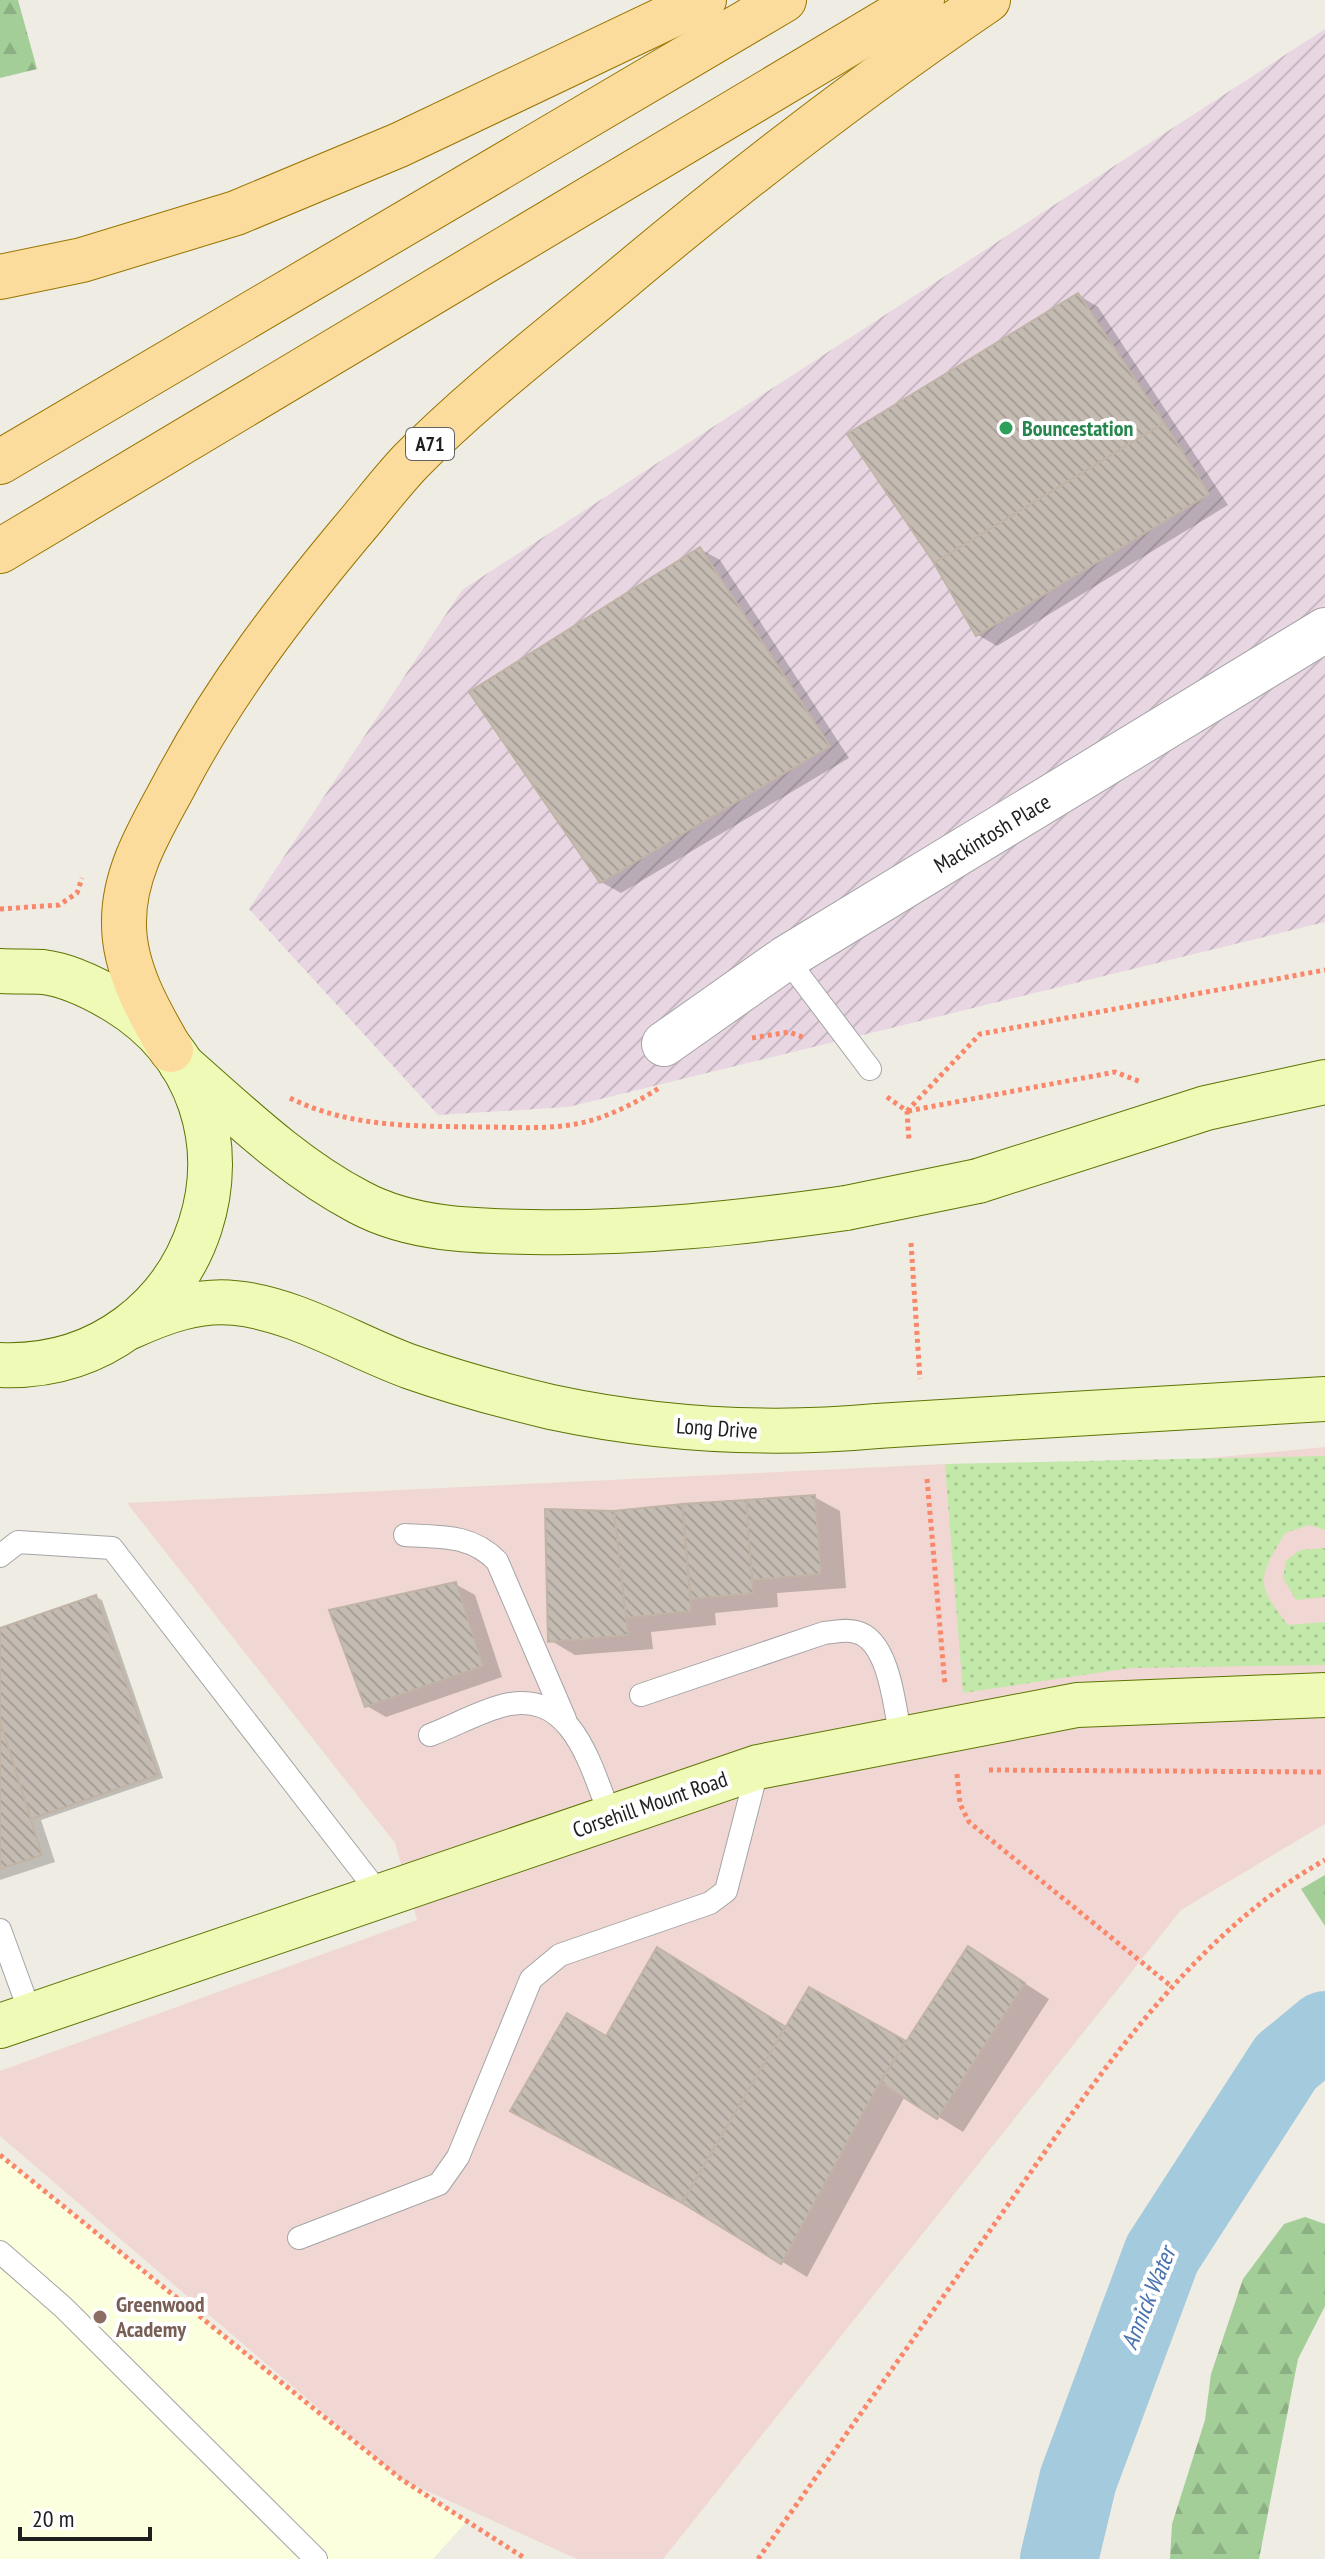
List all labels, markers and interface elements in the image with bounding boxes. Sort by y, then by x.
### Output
place label: Bouncestation [1022,414,1133,442]
marker: Bouncestation [997,419,1015,437]
road number: A71 [406,428,454,460]
street label: Mackintosh Place [929,787,1055,879]
street label: Long Drive [675,1411,759,1445]
street label: Corsehill Mount Road [569,1764,731,1844]
water label: Annick Water [1114,2239,1184,2354]
place label: Greenwood Academy [115,2290,205,2343]
marker: Greenwood Academy [91,2308,109,2326]
scale bar [20,2491,150,2541]
text: 20 m [32,2503,74,2534]

